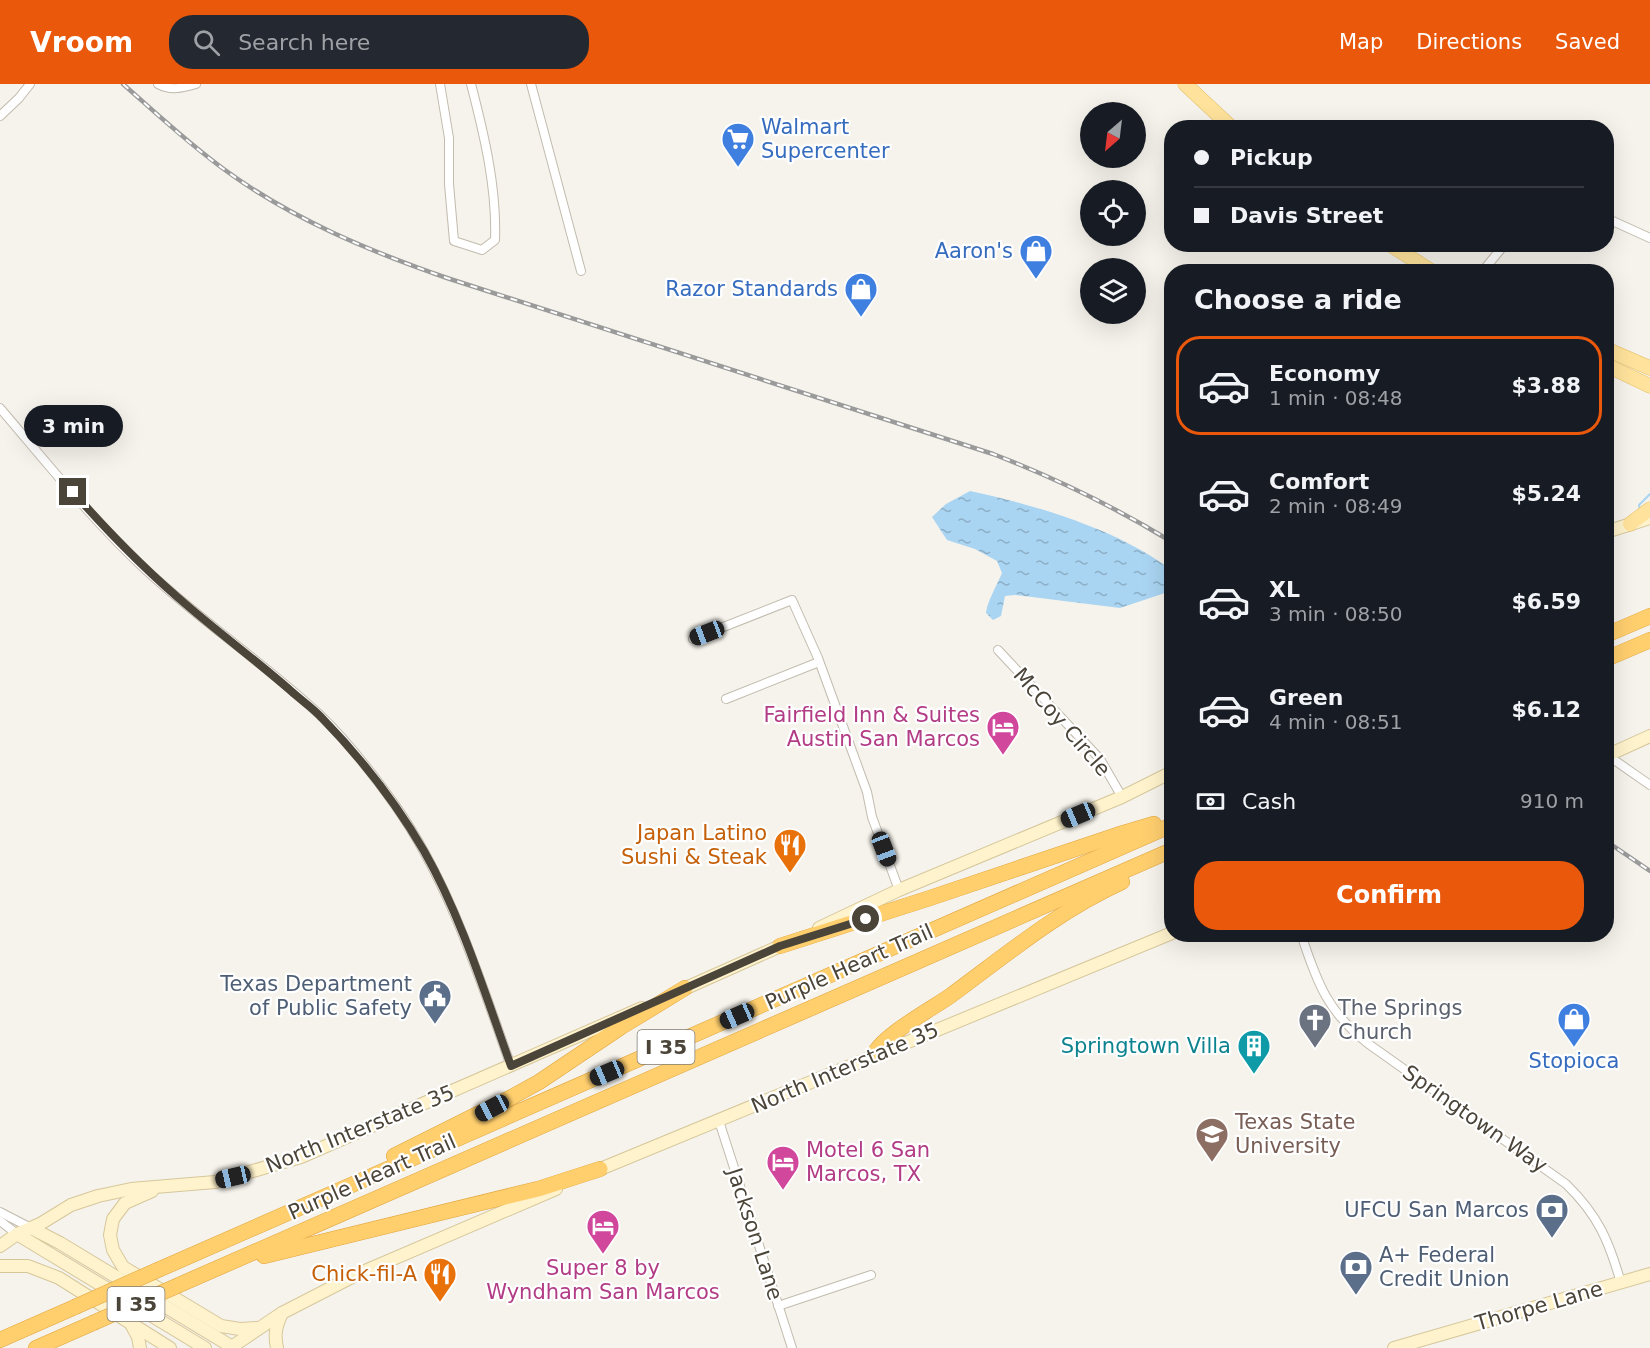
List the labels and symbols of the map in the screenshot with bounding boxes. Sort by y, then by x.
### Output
north arrow [1080,102,1146,168]
place label: Walmart Supercenter [761,115,890,163]
supermarket icon: Walmart Supercenter [720,121,756,168]
shop icon: Aaron's [1018,233,1054,280]
place label: Aaron's [935,239,1013,263]
shop icon: Razor Standards [843,271,879,318]
place label: Razor Standards [665,277,838,301]
callout: 3 min [23,405,122,447]
route end [59,478,86,505]
car [687,618,727,648]
street label: McCoy Circle [1009,663,1115,781]
place label: Fairfield Inn & Suites Austin San Marcos [763,703,980,751]
hotel icon: Fairfield Inn & Suites Austin San Marcos [985,709,1021,756]
car [1058,800,1098,830]
place label: Japan Latino Sushi & Steak [621,821,768,869]
restaurant icon: Japan Latino Sushi & Steak [772,827,808,874]
car [869,829,899,869]
route start [852,905,879,932]
street label: Purple Heart Trail [761,919,937,1015]
place label: Texas Department of Public Safety [219,972,412,1020]
public building icon: Texas Department of Public Safety [417,978,453,1025]
place label: The Springs Church [1337,996,1462,1044]
car [717,1000,757,1032]
shop icon: Stopioca [1556,1001,1592,1048]
church icon: The Springs Church [1297,1002,1333,1049]
street label: North Interstate 35 [748,1018,942,1118]
building icon: Springtown Villa [1236,1028,1272,1075]
road number: I 35 [638,1030,694,1064]
place label: Springtown Villa [1061,1034,1231,1058]
place label: Stopioca [1529,1049,1619,1073]
car [587,1058,627,1088]
street label: Springtown Way [1398,1060,1552,1178]
street label: North Interstate 35 [262,1080,458,1178]
car [472,1092,512,1124]
place label: Texas State University [1234,1110,1355,1158]
school or university icon: Texas State University [1194,1116,1230,1163]
street label: Purple Heart Trail [284,1129,460,1225]
place label: Motel 6 San Marcos, TX [806,1138,930,1186]
hotel icon: Motel 6 San Marcos, TX [765,1144,801,1191]
street label: Jackson Lane [722,1163,788,1303]
car [213,1164,253,1190]
bank icon: UFCU San Marcos [1534,1192,1570,1239]
place label: UFCU San Marcos [1344,1198,1529,1222]
hotel icon: Super 8 by Wyndham San Marcos [585,1208,621,1255]
place label: A+ Federal Credit Union [1379,1243,1510,1291]
bank icon: A+ Federal Credit Union [1338,1249,1374,1296]
restaurant icon: Chick-fil-A [422,1256,458,1303]
place label: Super 8 by Wyndham San Marcos [486,1256,720,1304]
place label: Chick-fil-A [311,1262,418,1286]
street label: Thorpe Lane [1472,1276,1605,1336]
road number: I 35 [108,1287,164,1321]

